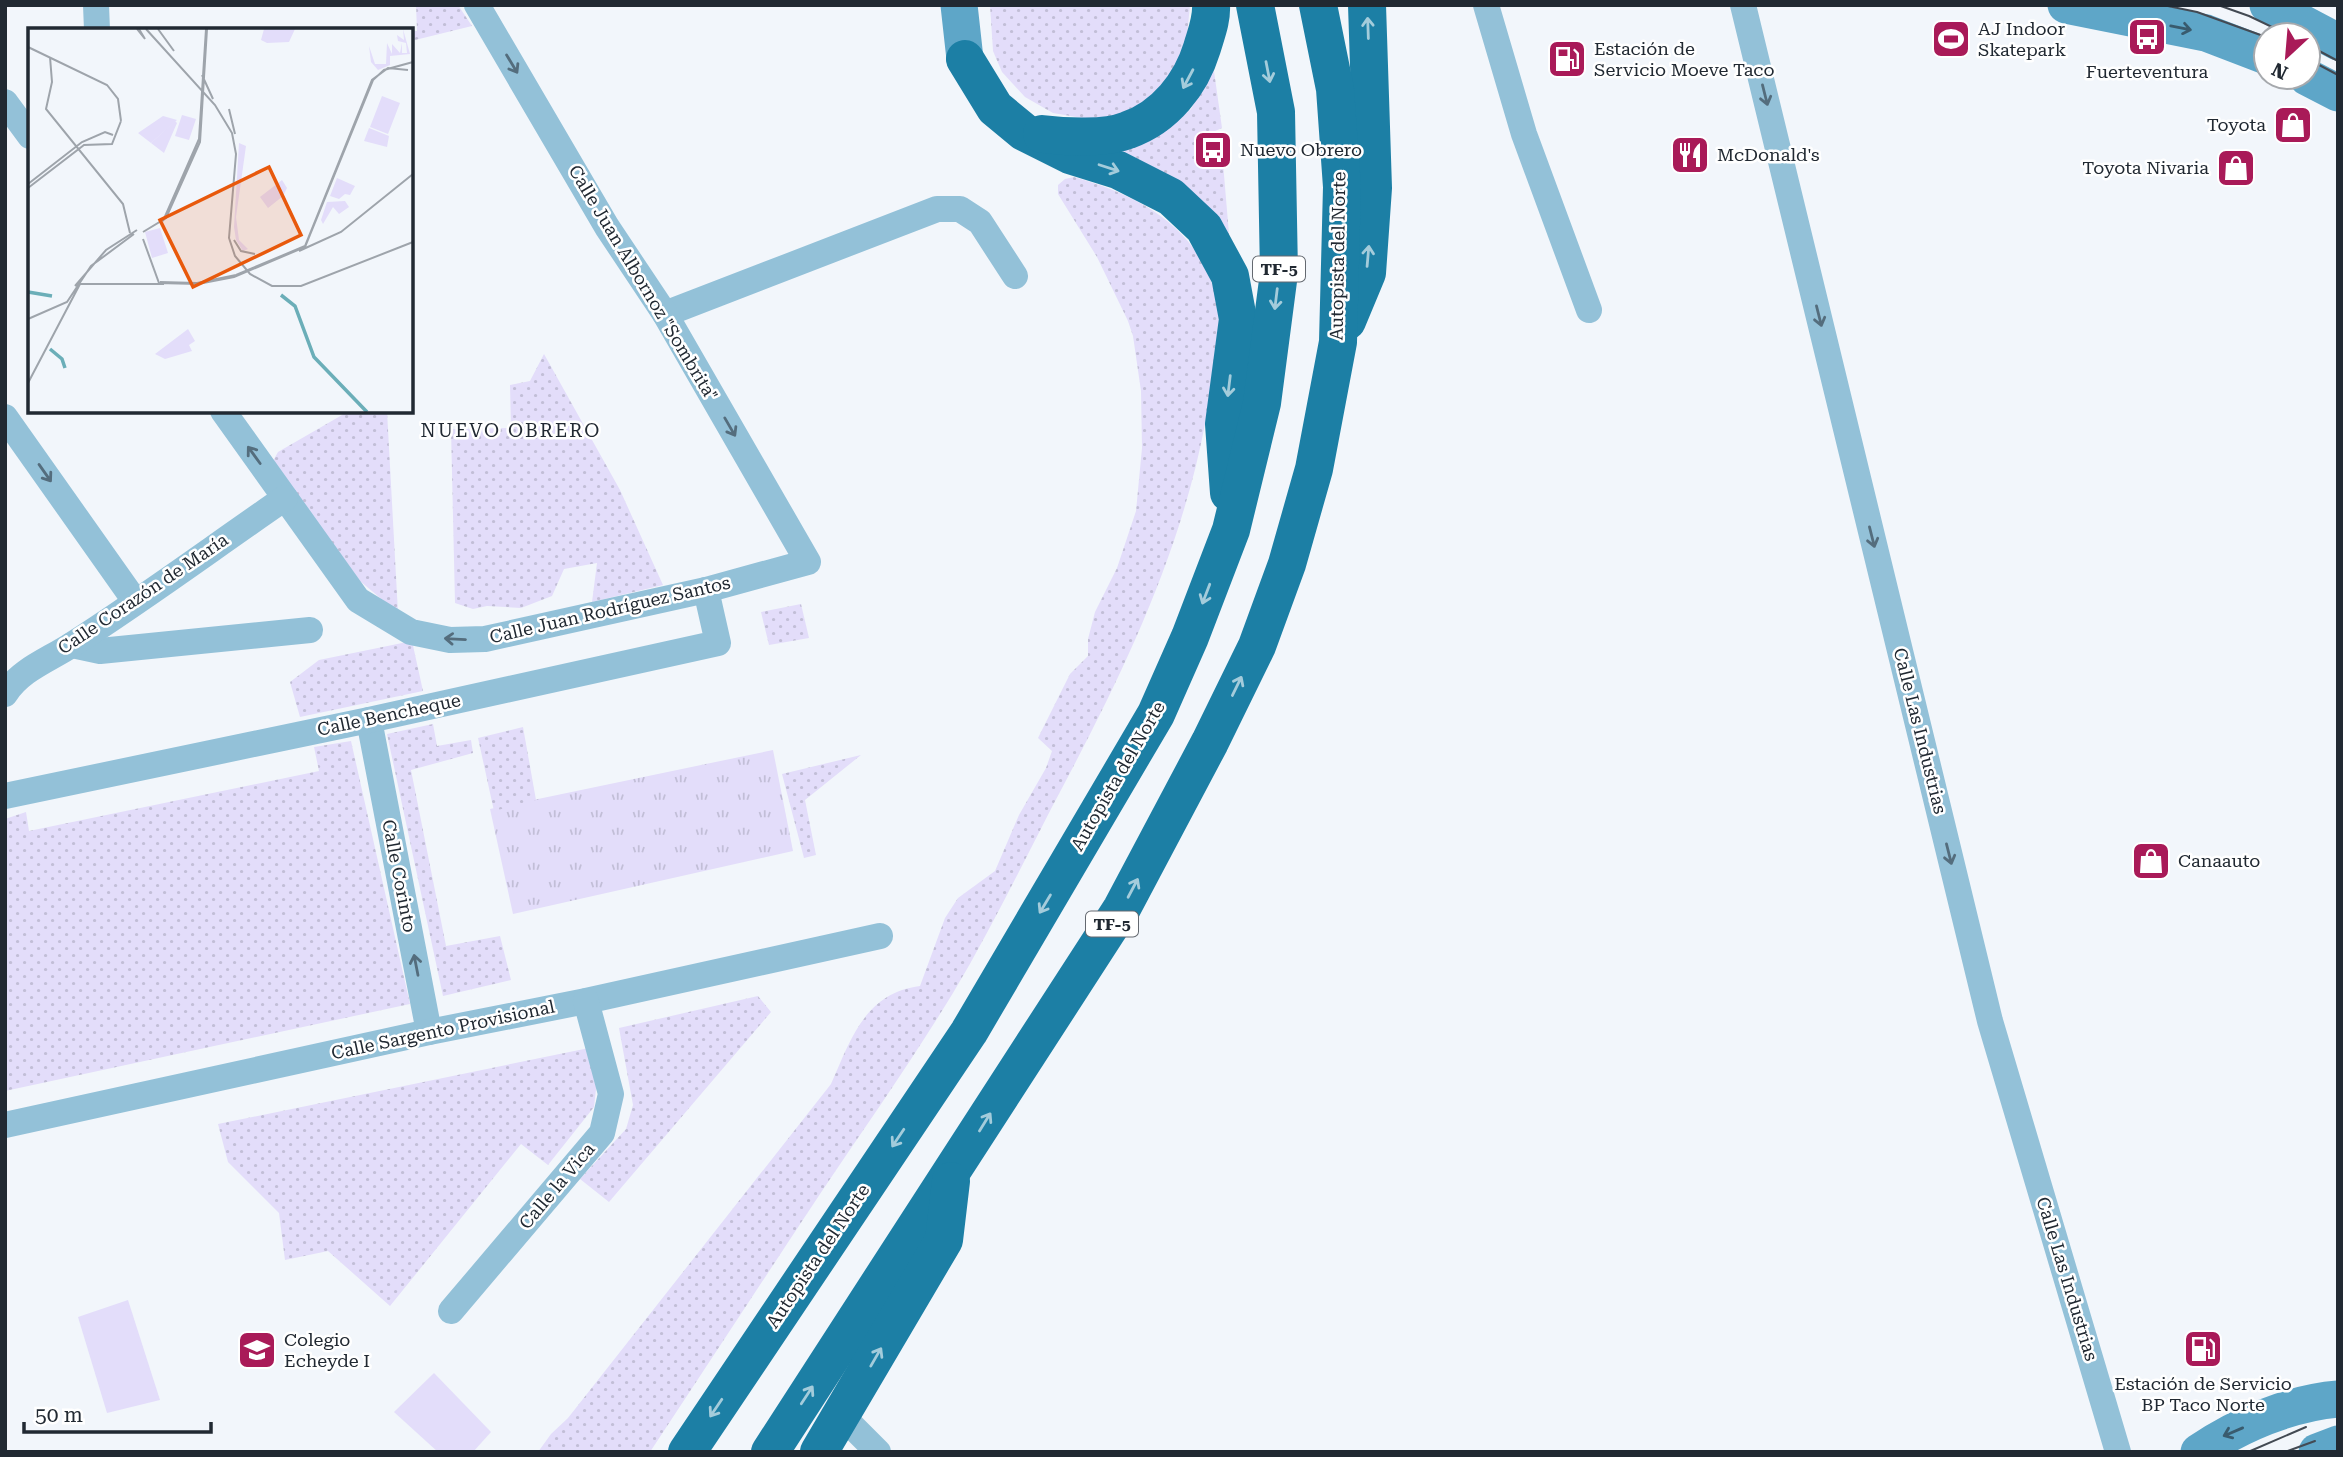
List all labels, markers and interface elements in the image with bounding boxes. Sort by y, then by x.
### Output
bus stop icon: Fuerteventura [2126,16,2168,58]
one-way arrow [1361,17,1375,40]
sports icon: AJ Indoor Skatepark [1930,18,1972,60]
place label: AJ Indoor Skatepark [1978,18,2066,60]
north arrow [2252,21,2322,91]
one-way arrow [2169,22,2192,35]
inset map [28,28,413,413]
fuel station icon: Estación de Servicio Moeve Taco [1546,38,1588,80]
place label: Estación de Servicio Moeve Taco [1594,38,1775,80]
one-way arrow [505,54,519,74]
text: N [2268,57,2291,84]
one-way arrow [1262,60,1275,83]
place label: Fuerteventura [2086,61,2208,82]
one-way arrow [1181,68,1194,89]
one-way arrow [1759,83,1772,106]
shop icon: Toyota [2272,104,2314,146]
place label: Toyota [2207,114,2266,135]
bus stop icon: Nuevo Obrero [1192,129,1234,171]
restaurant icon: McDonald's [1669,134,1711,176]
place label: Nuevo Obrero [1240,139,1362,160]
place label: McDonald's [1717,144,1820,165]
shop icon: Toyota Nivaria [2215,147,2257,189]
place label: Toyota Nivaria [2082,157,2209,178]
street label: Calle Juan Albornoz "Sombrita" [565,161,722,404]
one-way arrow [1098,162,1120,175]
street label: Autopista del Norte [1326,171,1349,341]
one-way arrow [1362,245,1375,267]
road number: TF-5 [1253,256,1305,282]
one-way arrow [1269,287,1282,310]
one-way arrow [1813,305,1826,327]
one-way arrow [1222,374,1235,397]
one-way arrow [723,416,737,436]
district label: NUEVO OBRERO [421,419,601,442]
one-way arrow [247,446,261,465]
one-way arrow [37,463,52,482]
one-way arrow [1866,526,1879,548]
street label: Calle Corazón de María [54,529,232,658]
street label: Calle Juan Rodríguez Santos [488,572,732,647]
one-way arrow [1199,583,1212,604]
one-way arrow [443,632,466,645]
street label: Calle Las Industrias [1890,646,1951,816]
one-way arrow [1231,676,1245,697]
street label: Calle Bencheque [315,689,463,740]
street label: Autopista del Norte [1066,697,1169,854]
street label: Calle Corinto [378,818,421,934]
shop icon: Canaauto [2130,840,2172,882]
one-way arrow [1943,842,1956,865]
place label: Canaauto [2178,850,2260,871]
one-way arrow [1126,878,1140,899]
one-way arrow [1037,893,1051,913]
road number: TF-5 [1086,912,1138,936]
one-way arrow [409,954,422,976]
street label: Calle Sargento Provisional [329,995,557,1063]
one-way arrow [978,1112,992,1132]
one-way arrow [891,1128,905,1147]
street label: Calle la Vica [514,1138,599,1233]
street label: Autopista del Norte [762,1180,874,1332]
street label: Calle Las Industrias [2033,1194,2102,1363]
fuel station icon: Estación de Servicio BP Taco Norte [2182,1328,2224,1370]
school or university icon: Colegio Echeyde I [236,1329,278,1371]
place label: Colegio Echeyde I [284,1329,370,1371]
one-way arrow [869,1347,883,1367]
place label: Estación de Servicio BP Taco Norte [2114,1373,2292,1415]
one-way arrow [800,1385,814,1405]
scale bar [24,1390,212,1434]
one-way arrow [709,1398,724,1417]
text: 50 m [35,1403,83,1427]
one-way arrow [2223,1426,2244,1439]

